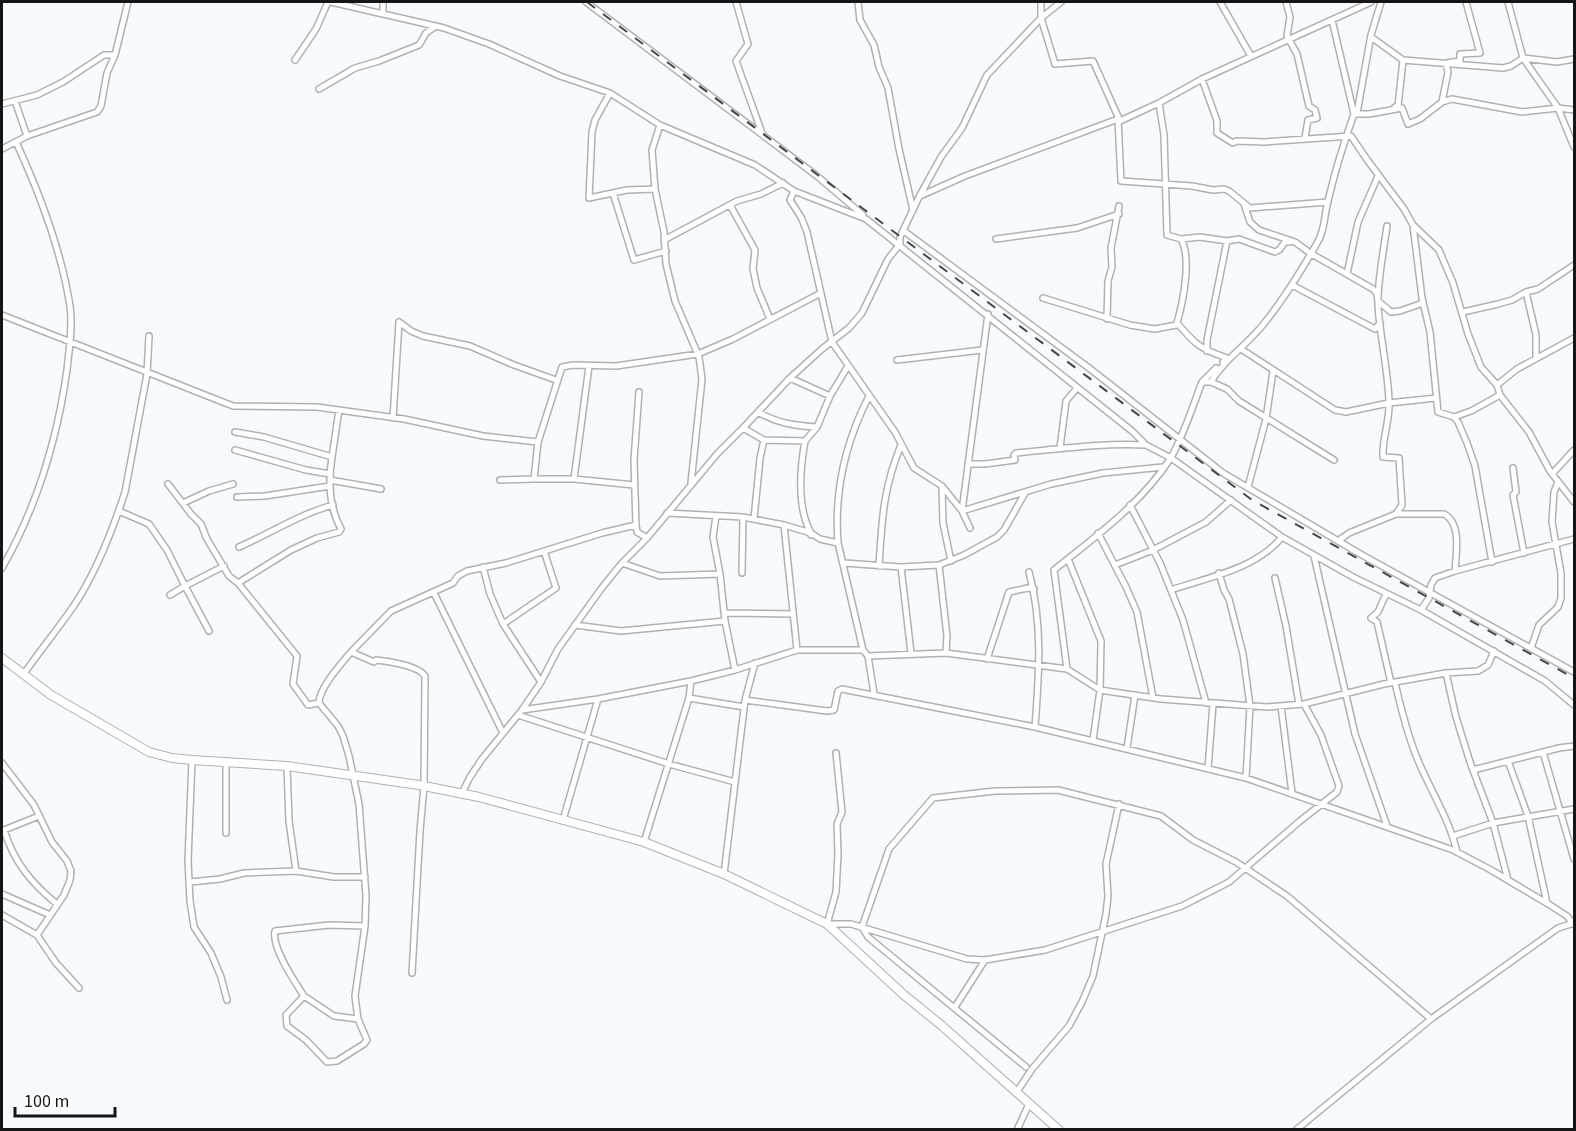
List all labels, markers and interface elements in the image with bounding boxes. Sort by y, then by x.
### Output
scale bar [15,1080,116,1118]
text: 100 m [24,1089,69,1114]

